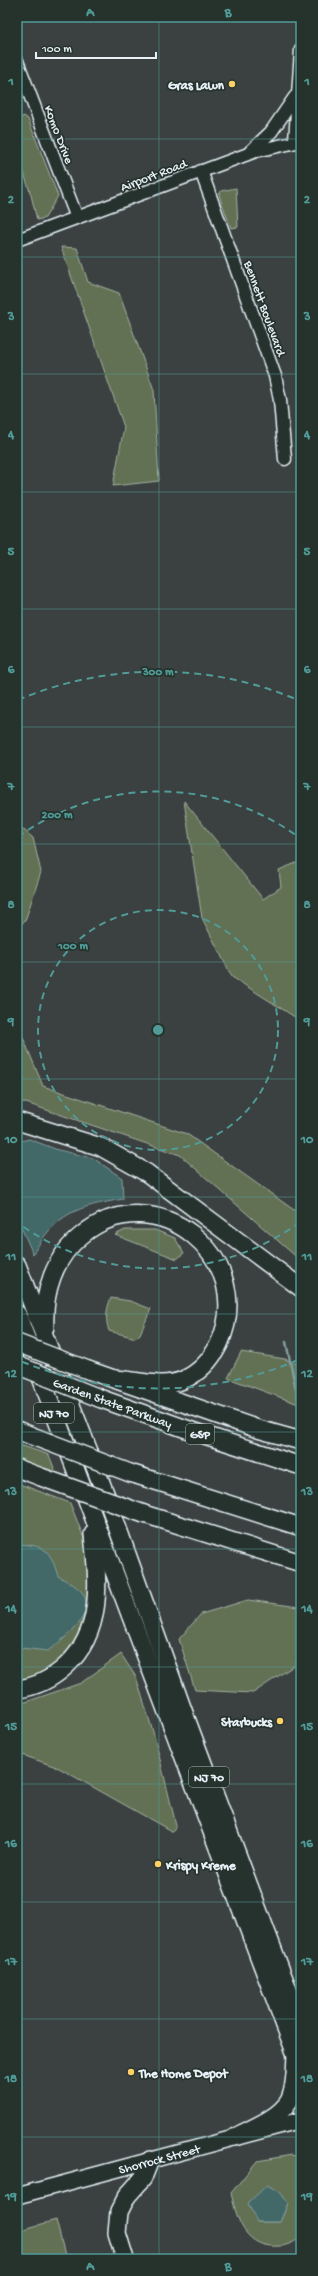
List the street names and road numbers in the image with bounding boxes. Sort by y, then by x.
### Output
street label: Komo Drive [40,104,76,166]
street label: Airport Road [119,156,190,196]
street label: Bennett Boulevard [239,258,288,360]
street label: Garden State Parkway [51,1376,174,1433]
road number: NJ 70 [34,1403,74,1423]
road number: GSP [186,1424,214,1444]
road number: NJ 70 [189,1767,229,1787]
street label: Shorrock Street [117,2142,204,2178]

